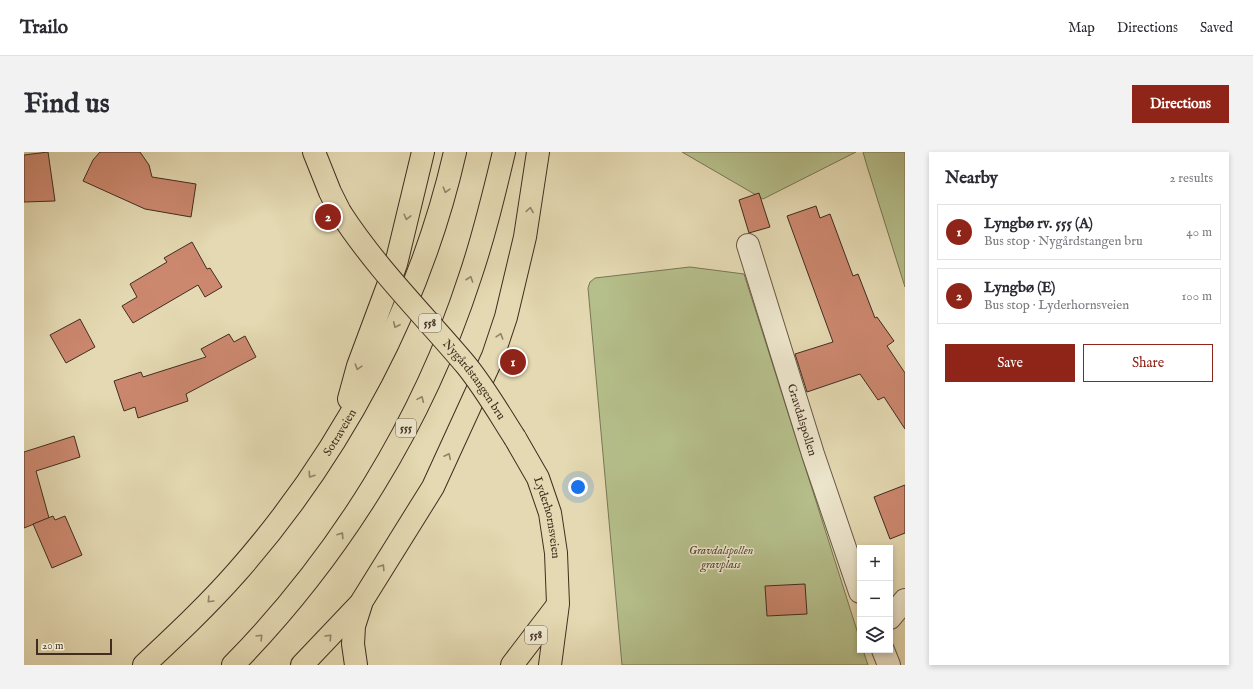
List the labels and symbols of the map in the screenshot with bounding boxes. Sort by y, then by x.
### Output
one-way arrow [442,186,451,193]
pin: 2 [315,202,341,232]
one-way arrow [525,207,533,213]
one-way arrow [403,213,412,220]
one-way arrow [465,275,473,282]
road number: 558 [419,314,441,332]
one-way arrow [393,320,401,328]
one-way arrow [495,333,504,340]
street label: Nygårdstangen bru [440,336,509,422]
pin: 1 [500,347,526,377]
one-way arrow [354,363,363,370]
street label: Gravdalspollen [784,382,821,458]
one-way arrow [416,396,424,404]
street label: Sotraveien [319,406,360,459]
road number: 555 [396,419,416,437]
one-way arrow [443,452,451,460]
one-way arrow [308,471,316,478]
street label: Lyderhornsveien [531,475,564,559]
your location [568,477,588,497]
one-way arrow [336,532,344,539]
park label: Gravdalspollen gravplass [689,543,754,573]
one-way arrow [377,565,384,572]
one-way arrow [207,595,215,603]
road number: 558 [525,626,547,644]
one-way arrow [256,634,263,642]
one-way arrow [324,634,331,641]
scale bar [36,637,112,656]

